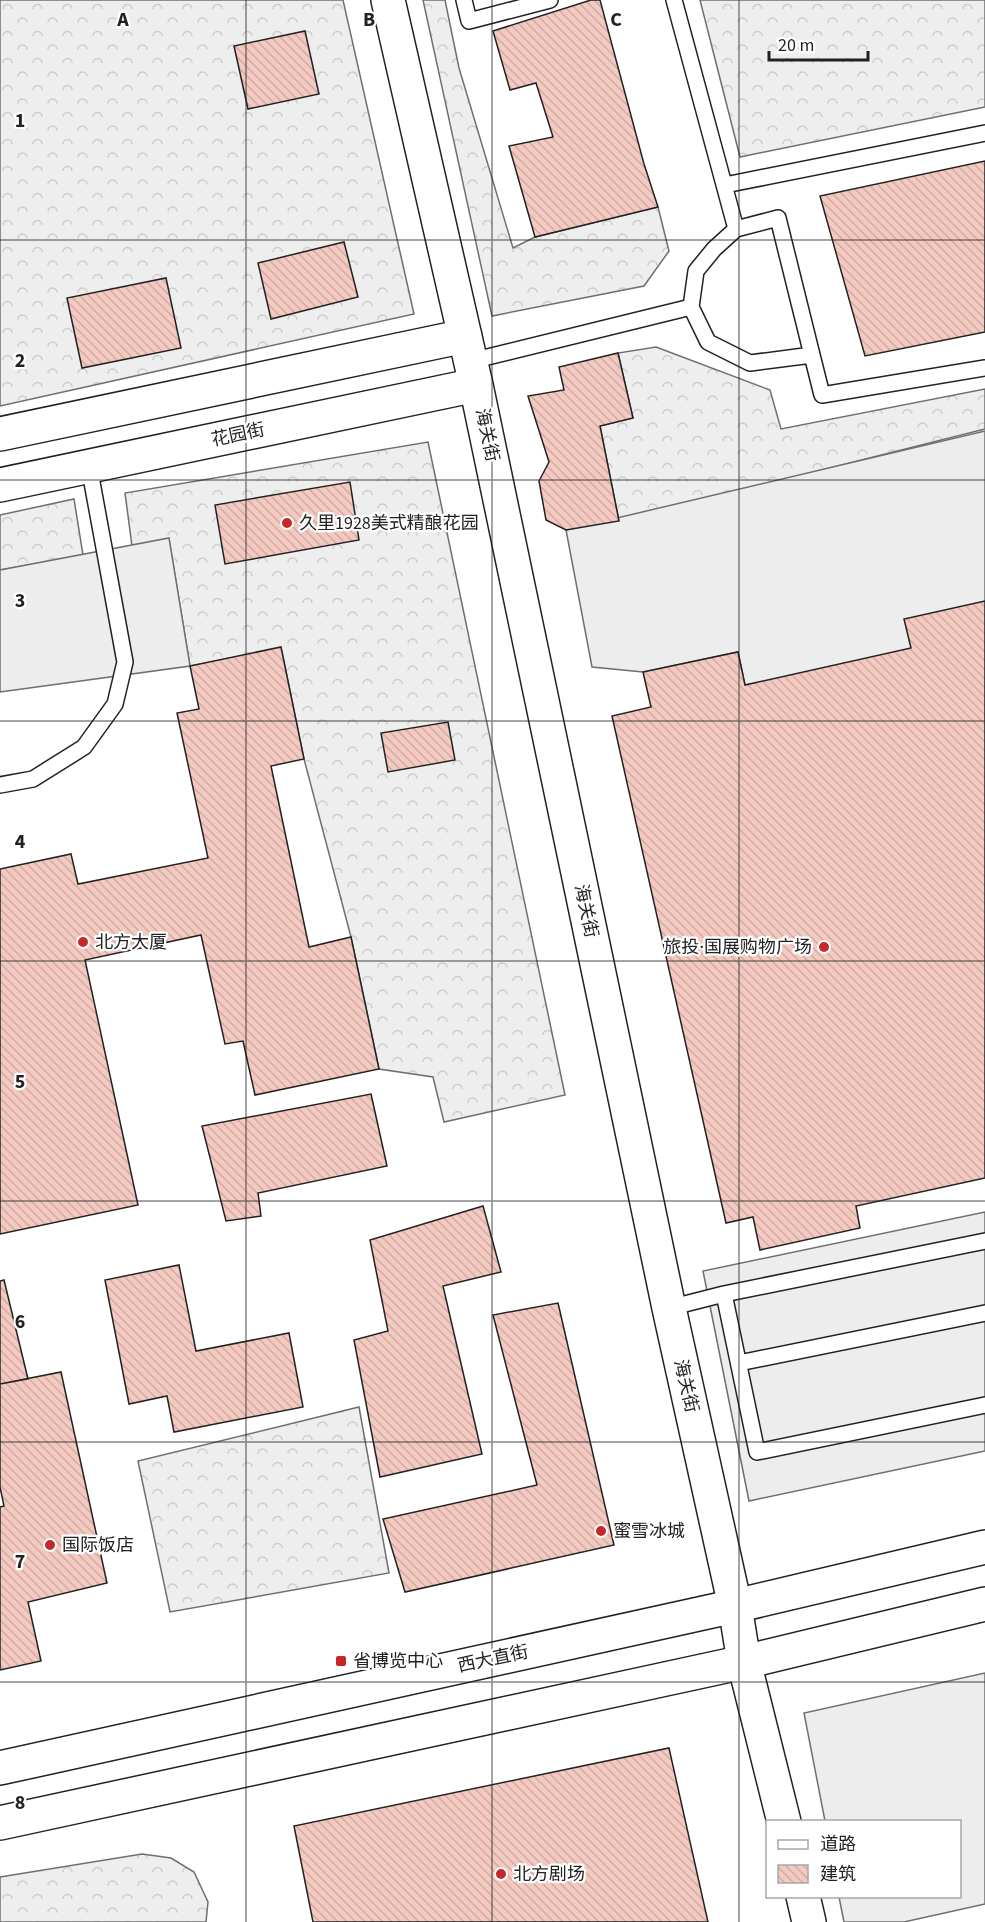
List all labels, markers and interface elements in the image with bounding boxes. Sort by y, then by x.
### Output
text: A [116,6,129,34]
text: B [363,6,375,34]
text: C [610,6,622,34]
scale bar [769,24,868,62]
text: 20 m [778,33,814,58]
text: 1 [15,107,25,135]
text: 2 [15,347,25,375]
street label: 海关街 [469,406,505,464]
street label: 花园街 [209,417,267,453]
place label: 久里1928美式精酿花园 [299,511,479,536]
marker: 久里1928美式精酿花园 [280,516,294,530]
text: 3 [15,587,25,615]
text: 4 [15,828,26,856]
street label: 海关街 [568,882,604,940]
place label: 北方大厦 [95,930,167,955]
marker: 北方大厦 [76,935,90,949]
place label: 旅投·国展购物广场 [664,935,812,960]
marker: 旅投·国展购物广场 [817,940,831,954]
text: 5 [15,1068,25,1096]
text: 6 [15,1308,25,1336]
street label: 海关街 [668,1357,704,1415]
place label: 蜜雪冰城 [613,1519,685,1544]
marker: 蜜雪冰城 [594,1524,608,1538]
place label: 国际饭店 [62,1533,134,1558]
marker: 国际饭店 [43,1538,57,1552]
text: 7 [15,1548,25,1576]
street label: 西大直街 [455,1639,531,1679]
place label: 省博览中心 [353,1649,443,1674]
marker: 省博览中心 [334,1654,348,1668]
text: 8 [15,1789,25,1817]
legend [766,1820,961,1898]
text: 道路 [820,1832,856,1857]
place label: 北方剧场 [513,1862,585,1887]
text: 建筑 [820,1862,856,1887]
marker: 北方剧场 [494,1867,508,1881]

